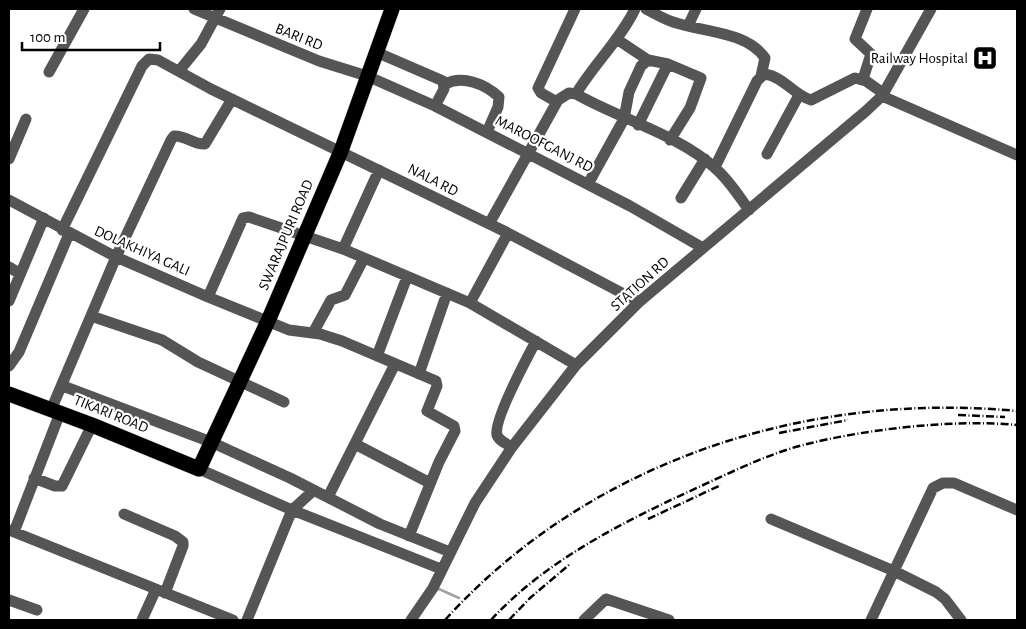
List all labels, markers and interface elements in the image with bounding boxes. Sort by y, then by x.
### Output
scale bar [22,20,160,52]
street label: BARI RD [273,21,325,53]
text: 100 m [30,30,65,45]
hospital icon: Railway Hospital [972,45,998,71]
place label: Railway Hospital [871,51,968,66]
street label: MAROOFGANJ RD [493,113,595,175]
street label: NALA RD [405,161,461,199]
street label: SWARAJPURI ROAD [256,177,316,292]
street label: DOLAKHIYA GALI [92,223,192,279]
street label: STATION RD [608,254,672,314]
street label: TIKARI ROAD [72,392,151,436]

